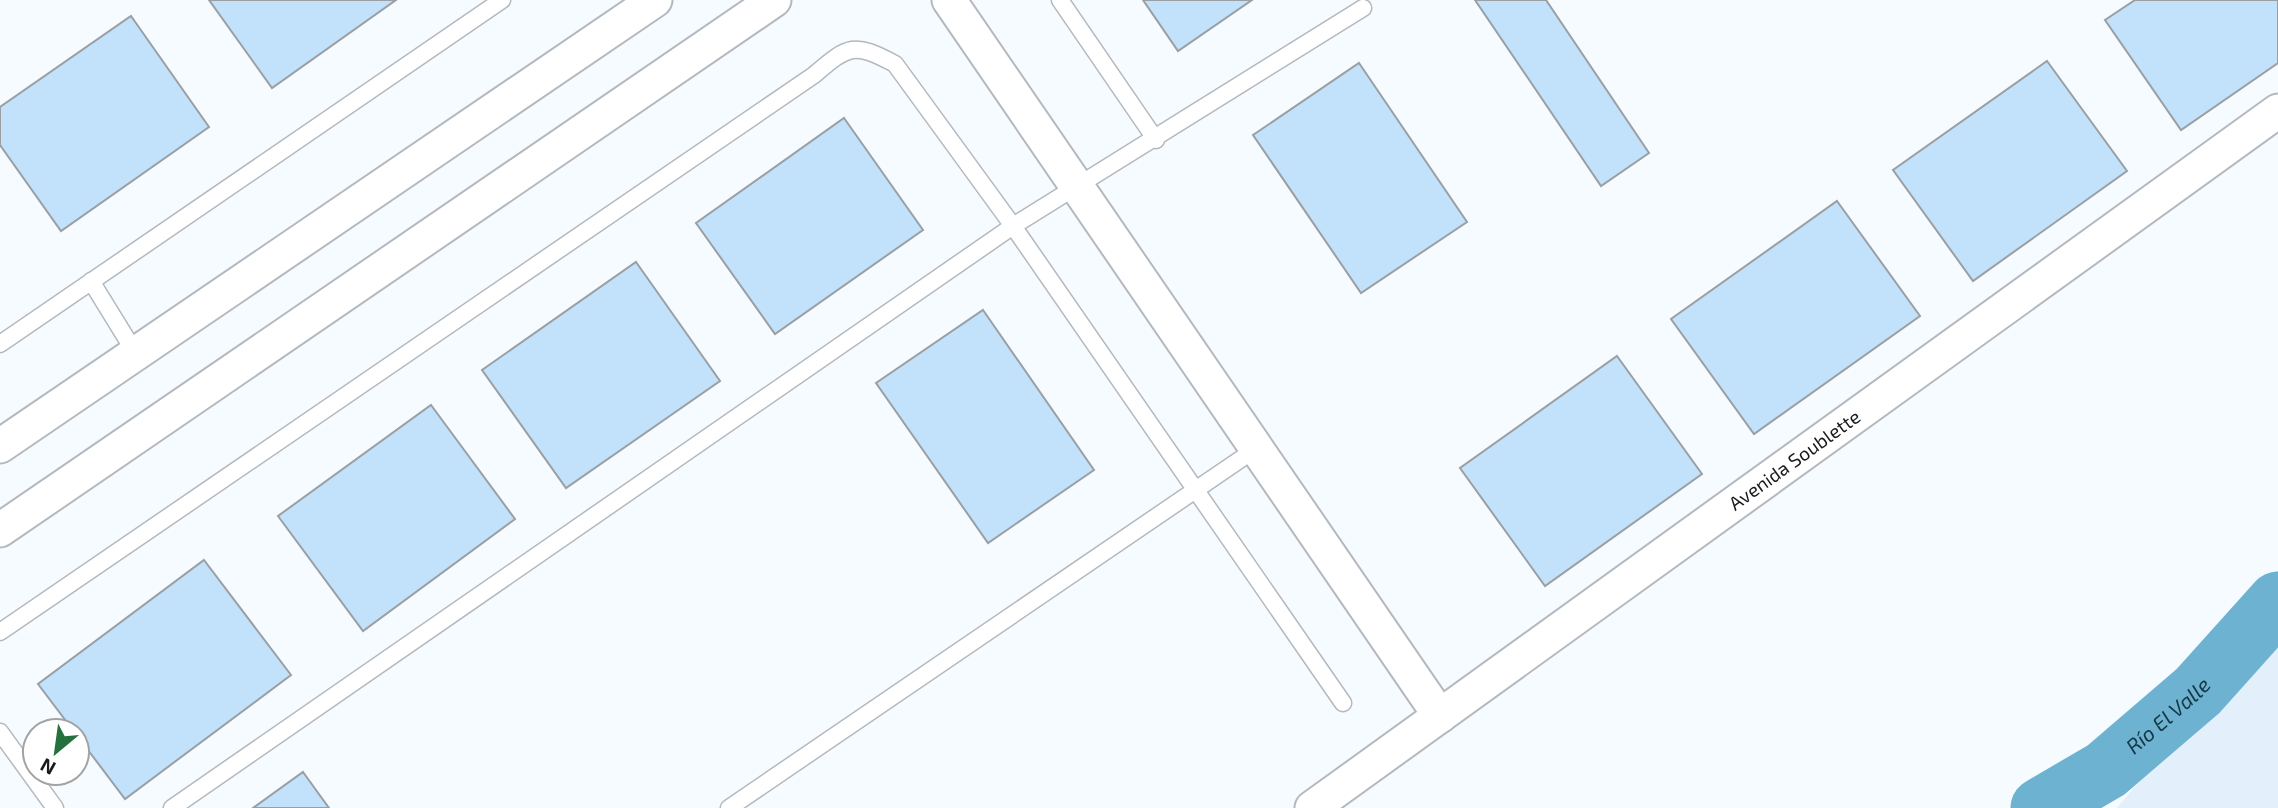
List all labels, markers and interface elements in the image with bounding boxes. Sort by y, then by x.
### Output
street label: Avenida Soublette [1724,404,1864,515]
water label: Río El Valle [2120,672,2215,758]
north arrow [21,717,91,787]
text: N [36,754,59,781]

